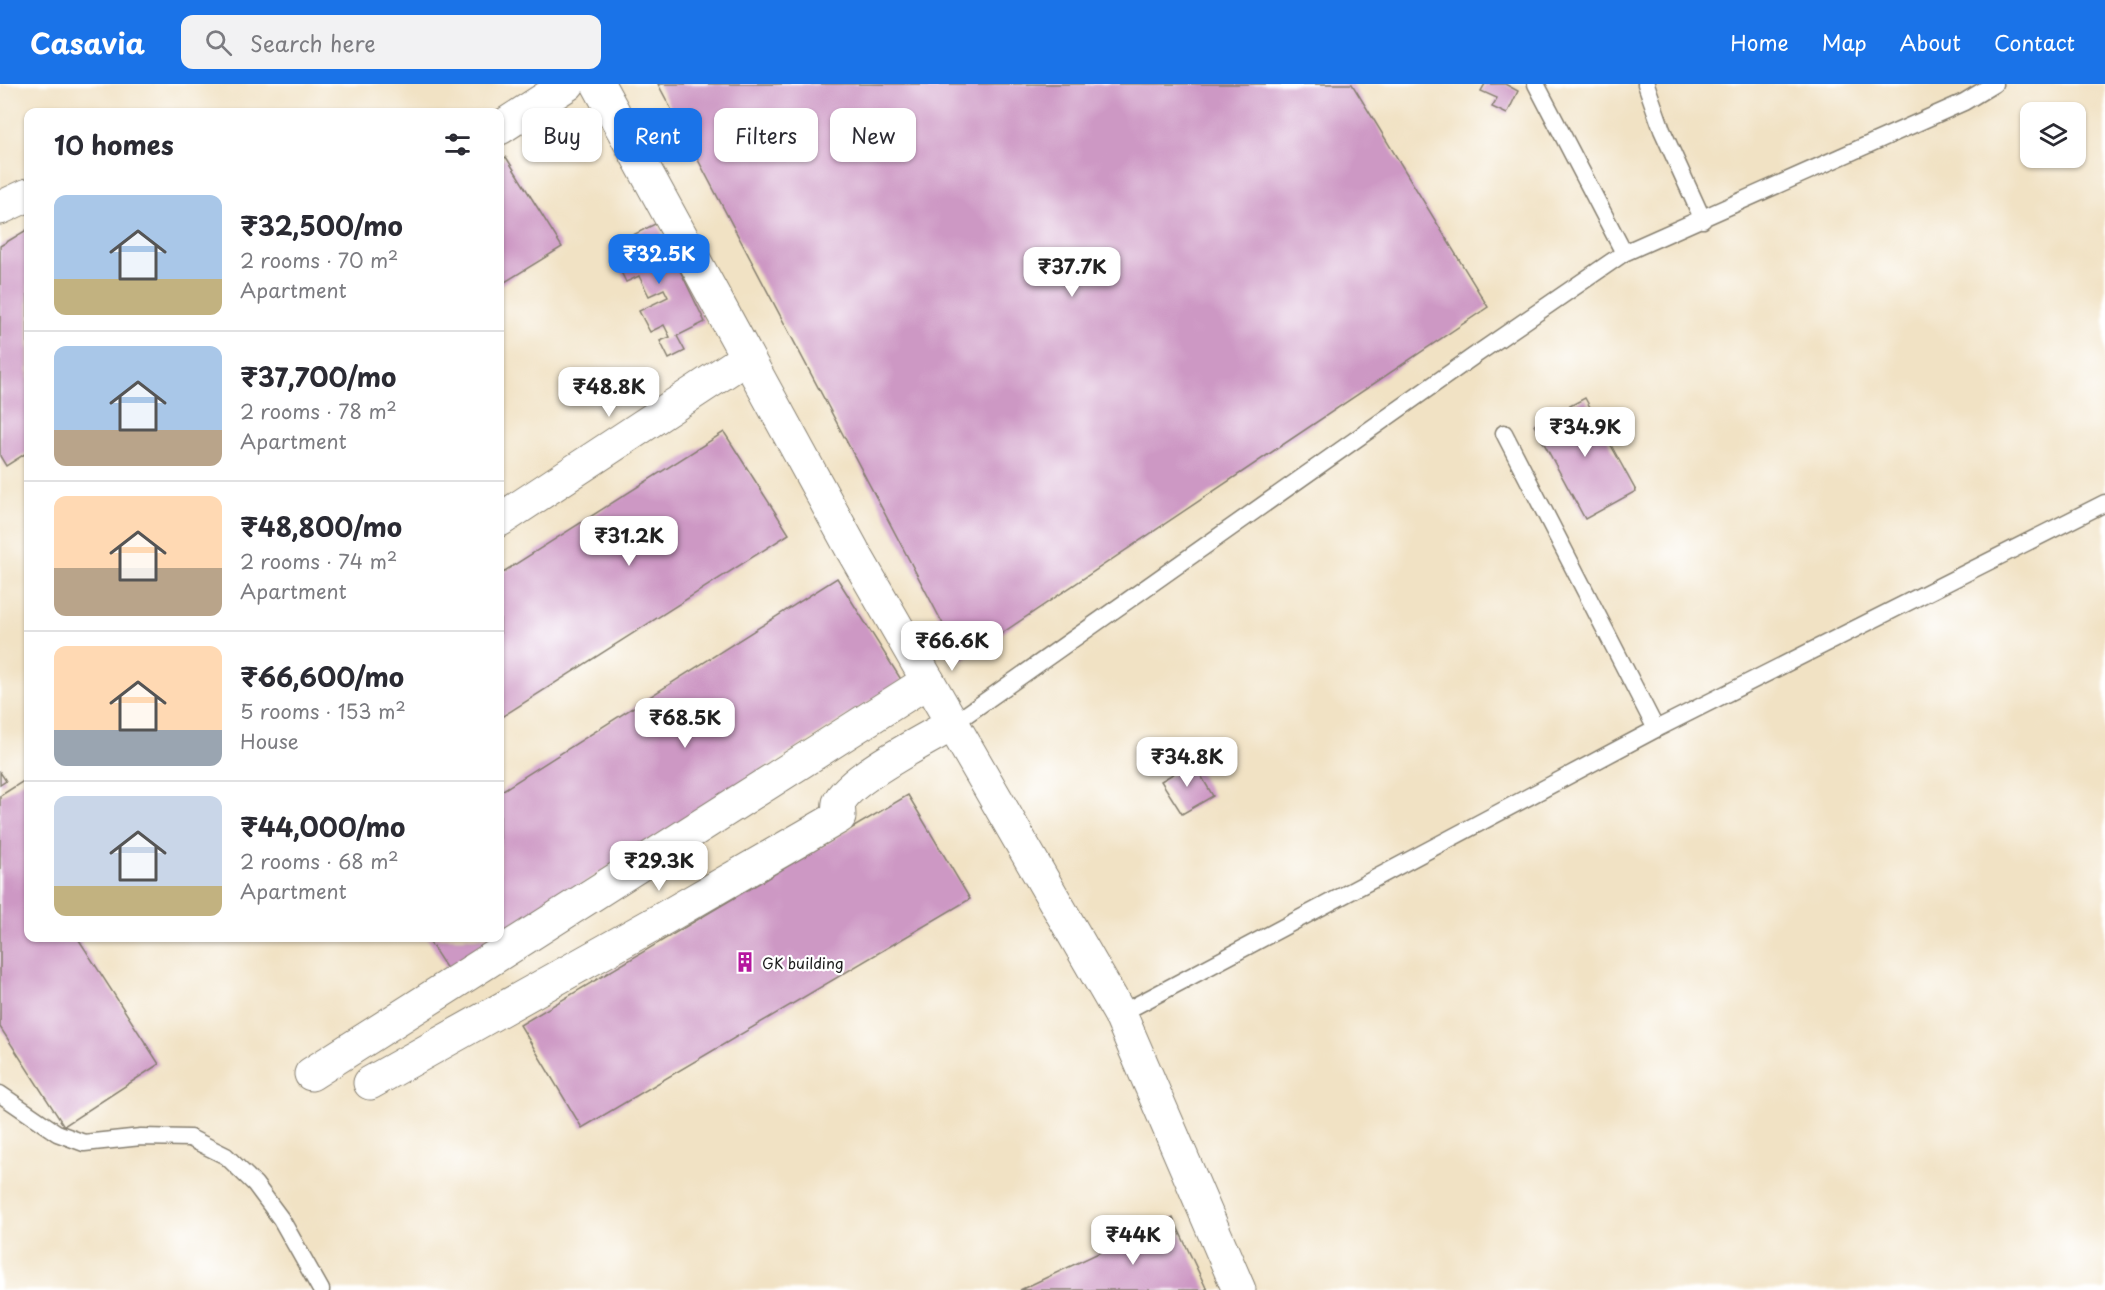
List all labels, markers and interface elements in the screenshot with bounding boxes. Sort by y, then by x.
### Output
search box [181,15,601,69]
text: Casavia [30,21,145,64]
icon: search [202,26,235,59]
text: Search here [250,26,376,59]
text: Home [1730,26,1789,58]
text: Map [1822,26,1867,58]
text: About [1900,26,1961,58]
text: Contact [1994,26,2075,58]
map controls [2020,102,2086,168]
button: layers [2020,102,2086,168]
chip: Buy [522,108,602,162]
chip: Rent [614,108,702,162]
chip: Filters [714,108,818,162]
chip: New [830,108,916,162]
text: 10 homes [54,125,174,164]
icon: filters [441,128,474,161]
text: ₹32,500/mo [240,206,403,245]
icon: home [102,219,174,291]
pin: ₹32.5K [610,234,708,285]
text: ₹32.5K [623,238,695,268]
text: 2 rooms · 70 m² [240,245,398,275]
pin: ₹37.7K [1023,247,1121,298]
text: ₹37.7K [1037,251,1107,281]
text: Apartment [240,275,347,305]
text: ₹37,700/mo [240,357,396,396]
pin: ₹48.8K [560,367,658,418]
icon: home [102,370,174,442]
text: ₹48.8K [572,371,646,401]
text: 2 rooms · 78 m² [240,396,397,426]
pin: ₹34.9K [1536,407,1634,458]
text: ₹34.9K [1549,411,1621,441]
text: Apartment [240,426,347,456]
text: ₹48,800/mo [240,507,402,546]
pin: ₹31.2K [580,516,678,567]
icon: home [102,520,174,592]
text: ₹31.2K [594,520,664,550]
text: 2 rooms · 74 m² [240,546,397,576]
text: Apartment [240,576,347,606]
pin: ₹66.6K [903,621,1001,672]
text: ₹66.6K [915,625,989,655]
text: ₹66,600/mo [240,657,404,696]
icon: home [102,670,174,742]
text: 5 rooms · 153 m² [240,696,406,726]
pin: ₹68.5K [636,698,734,749]
text: ₹68.5K [649,702,721,732]
text: House [240,726,299,756]
pin: ₹34.8K [1138,737,1236,788]
text: ₹34.8K [1151,741,1224,771]
text: ₹44,000/mo [240,807,405,846]
icon: home [102,820,174,892]
pin: ₹29.3K [610,841,708,892]
text: ₹29.3K [624,845,694,875]
text: 2 rooms · 68 m² [240,846,399,876]
text: Apartment [240,876,347,906]
building icon: GK building [733,950,757,974]
place label: GK building [762,951,844,974]
pin: ₹44K [1097,1215,1169,1266]
text: ₹44K [1105,1219,1161,1249]

